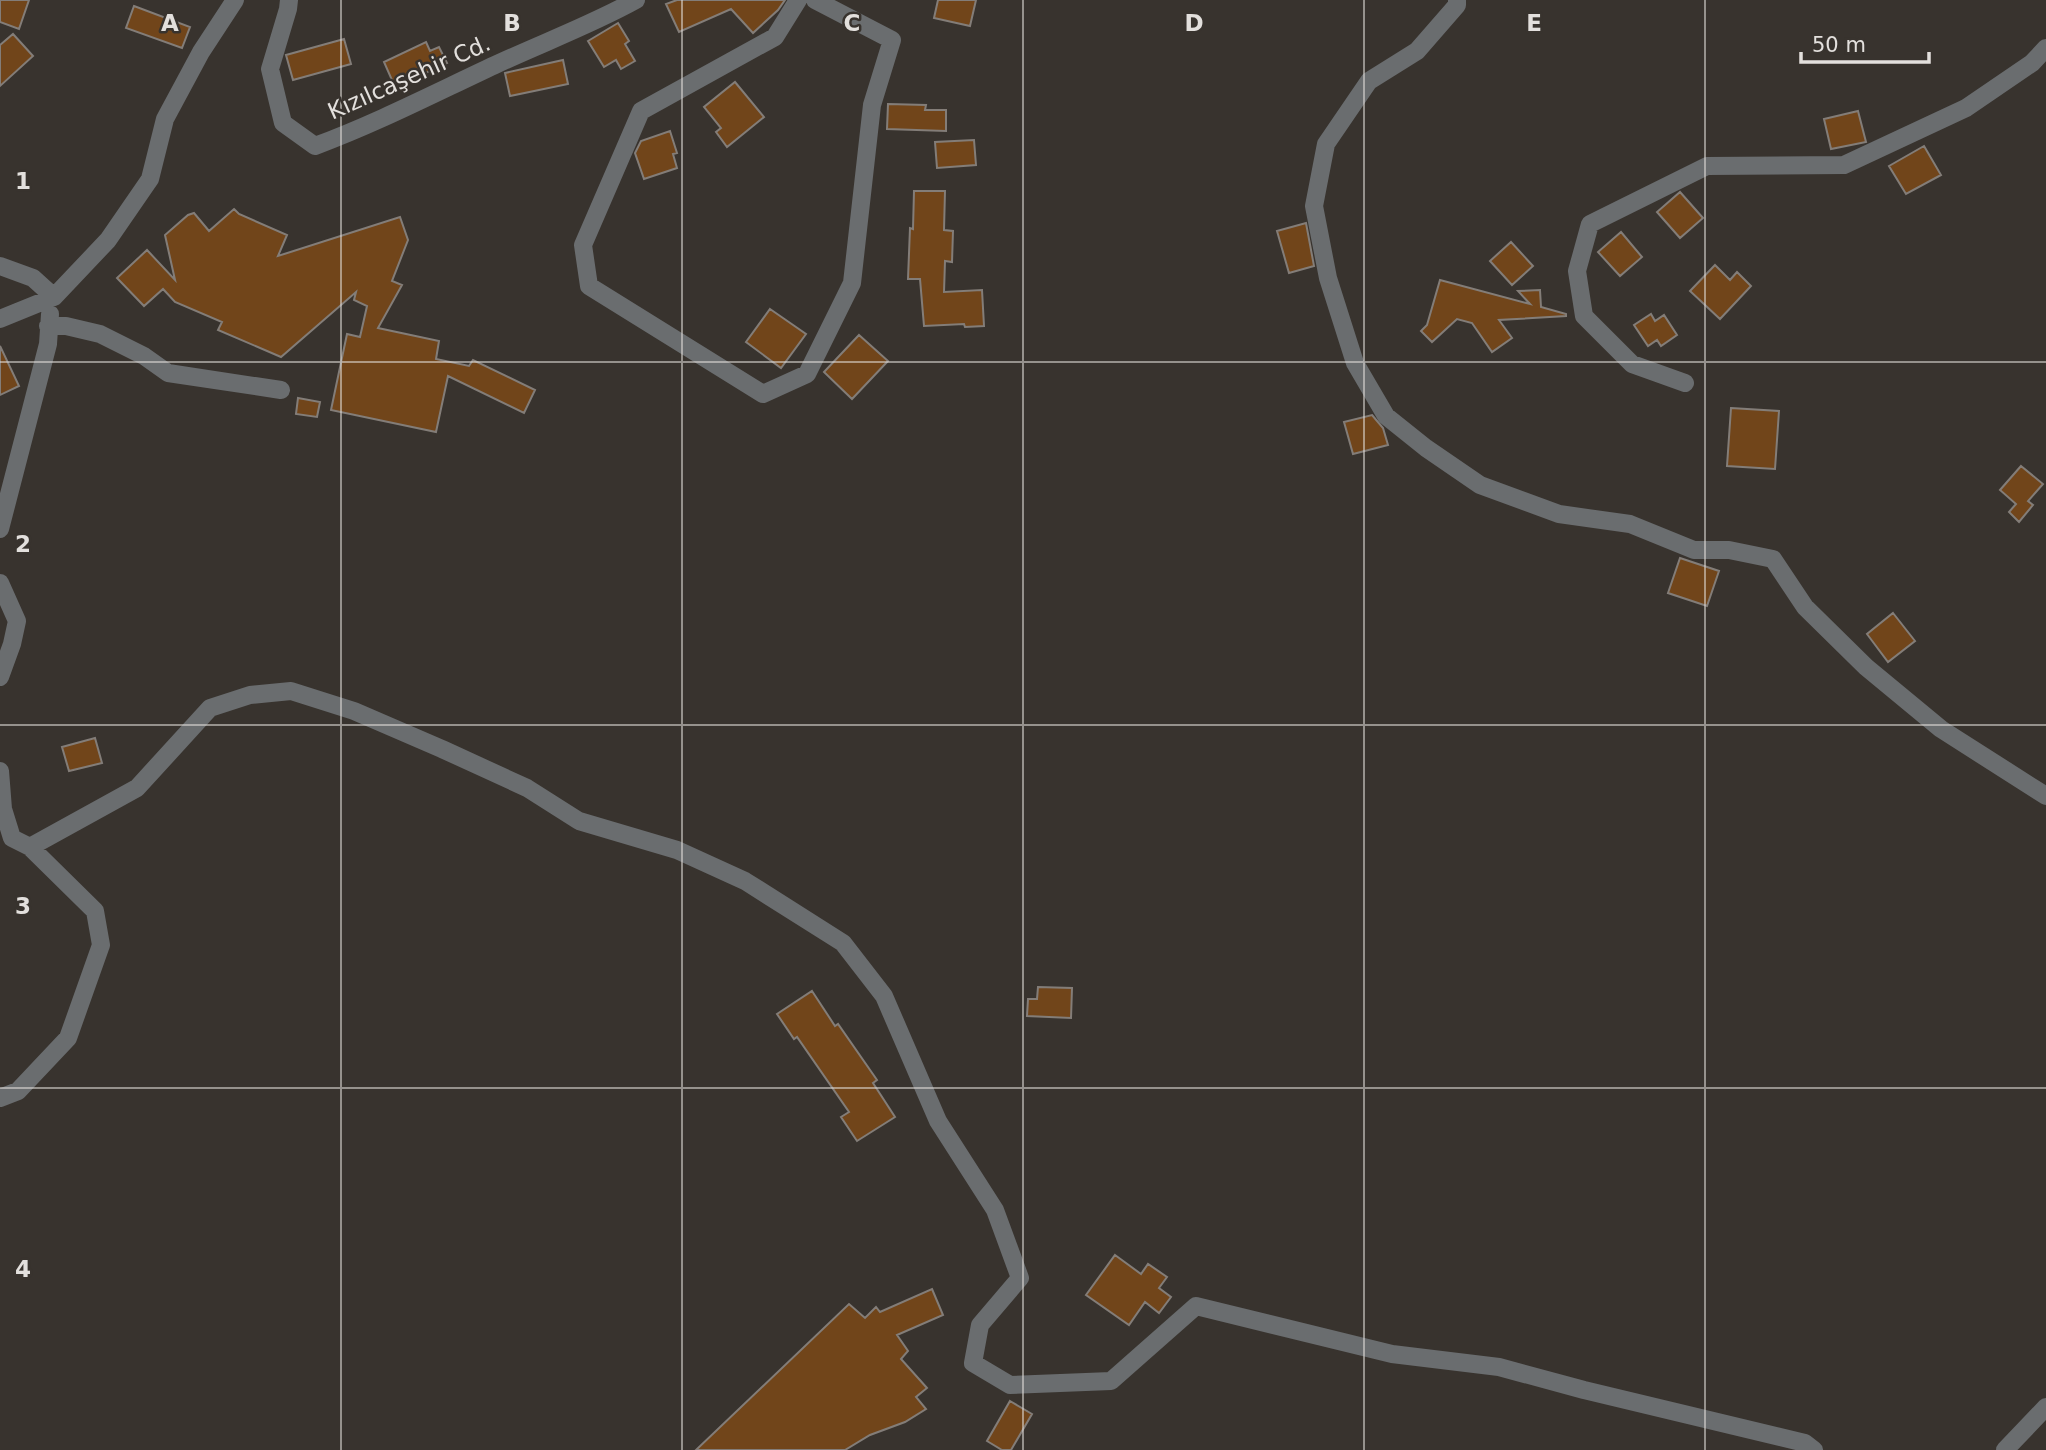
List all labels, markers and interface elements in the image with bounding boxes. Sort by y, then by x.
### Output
text: A [161,10,179,36]
text: B [503,10,521,36]
text: C [844,10,860,36]
text: D [1184,10,1204,36]
text: E [1526,10,1542,36]
scale bar [1801,21,1929,65]
street label: Kızılcaşehir Cd. [324,30,494,124]
text: 50 m [1812,33,1866,57]
text: 1 [15,168,31,194]
text: 2 [15,531,31,557]
text: 3 [15,893,31,919]
text: 4 [15,1256,31,1282]

